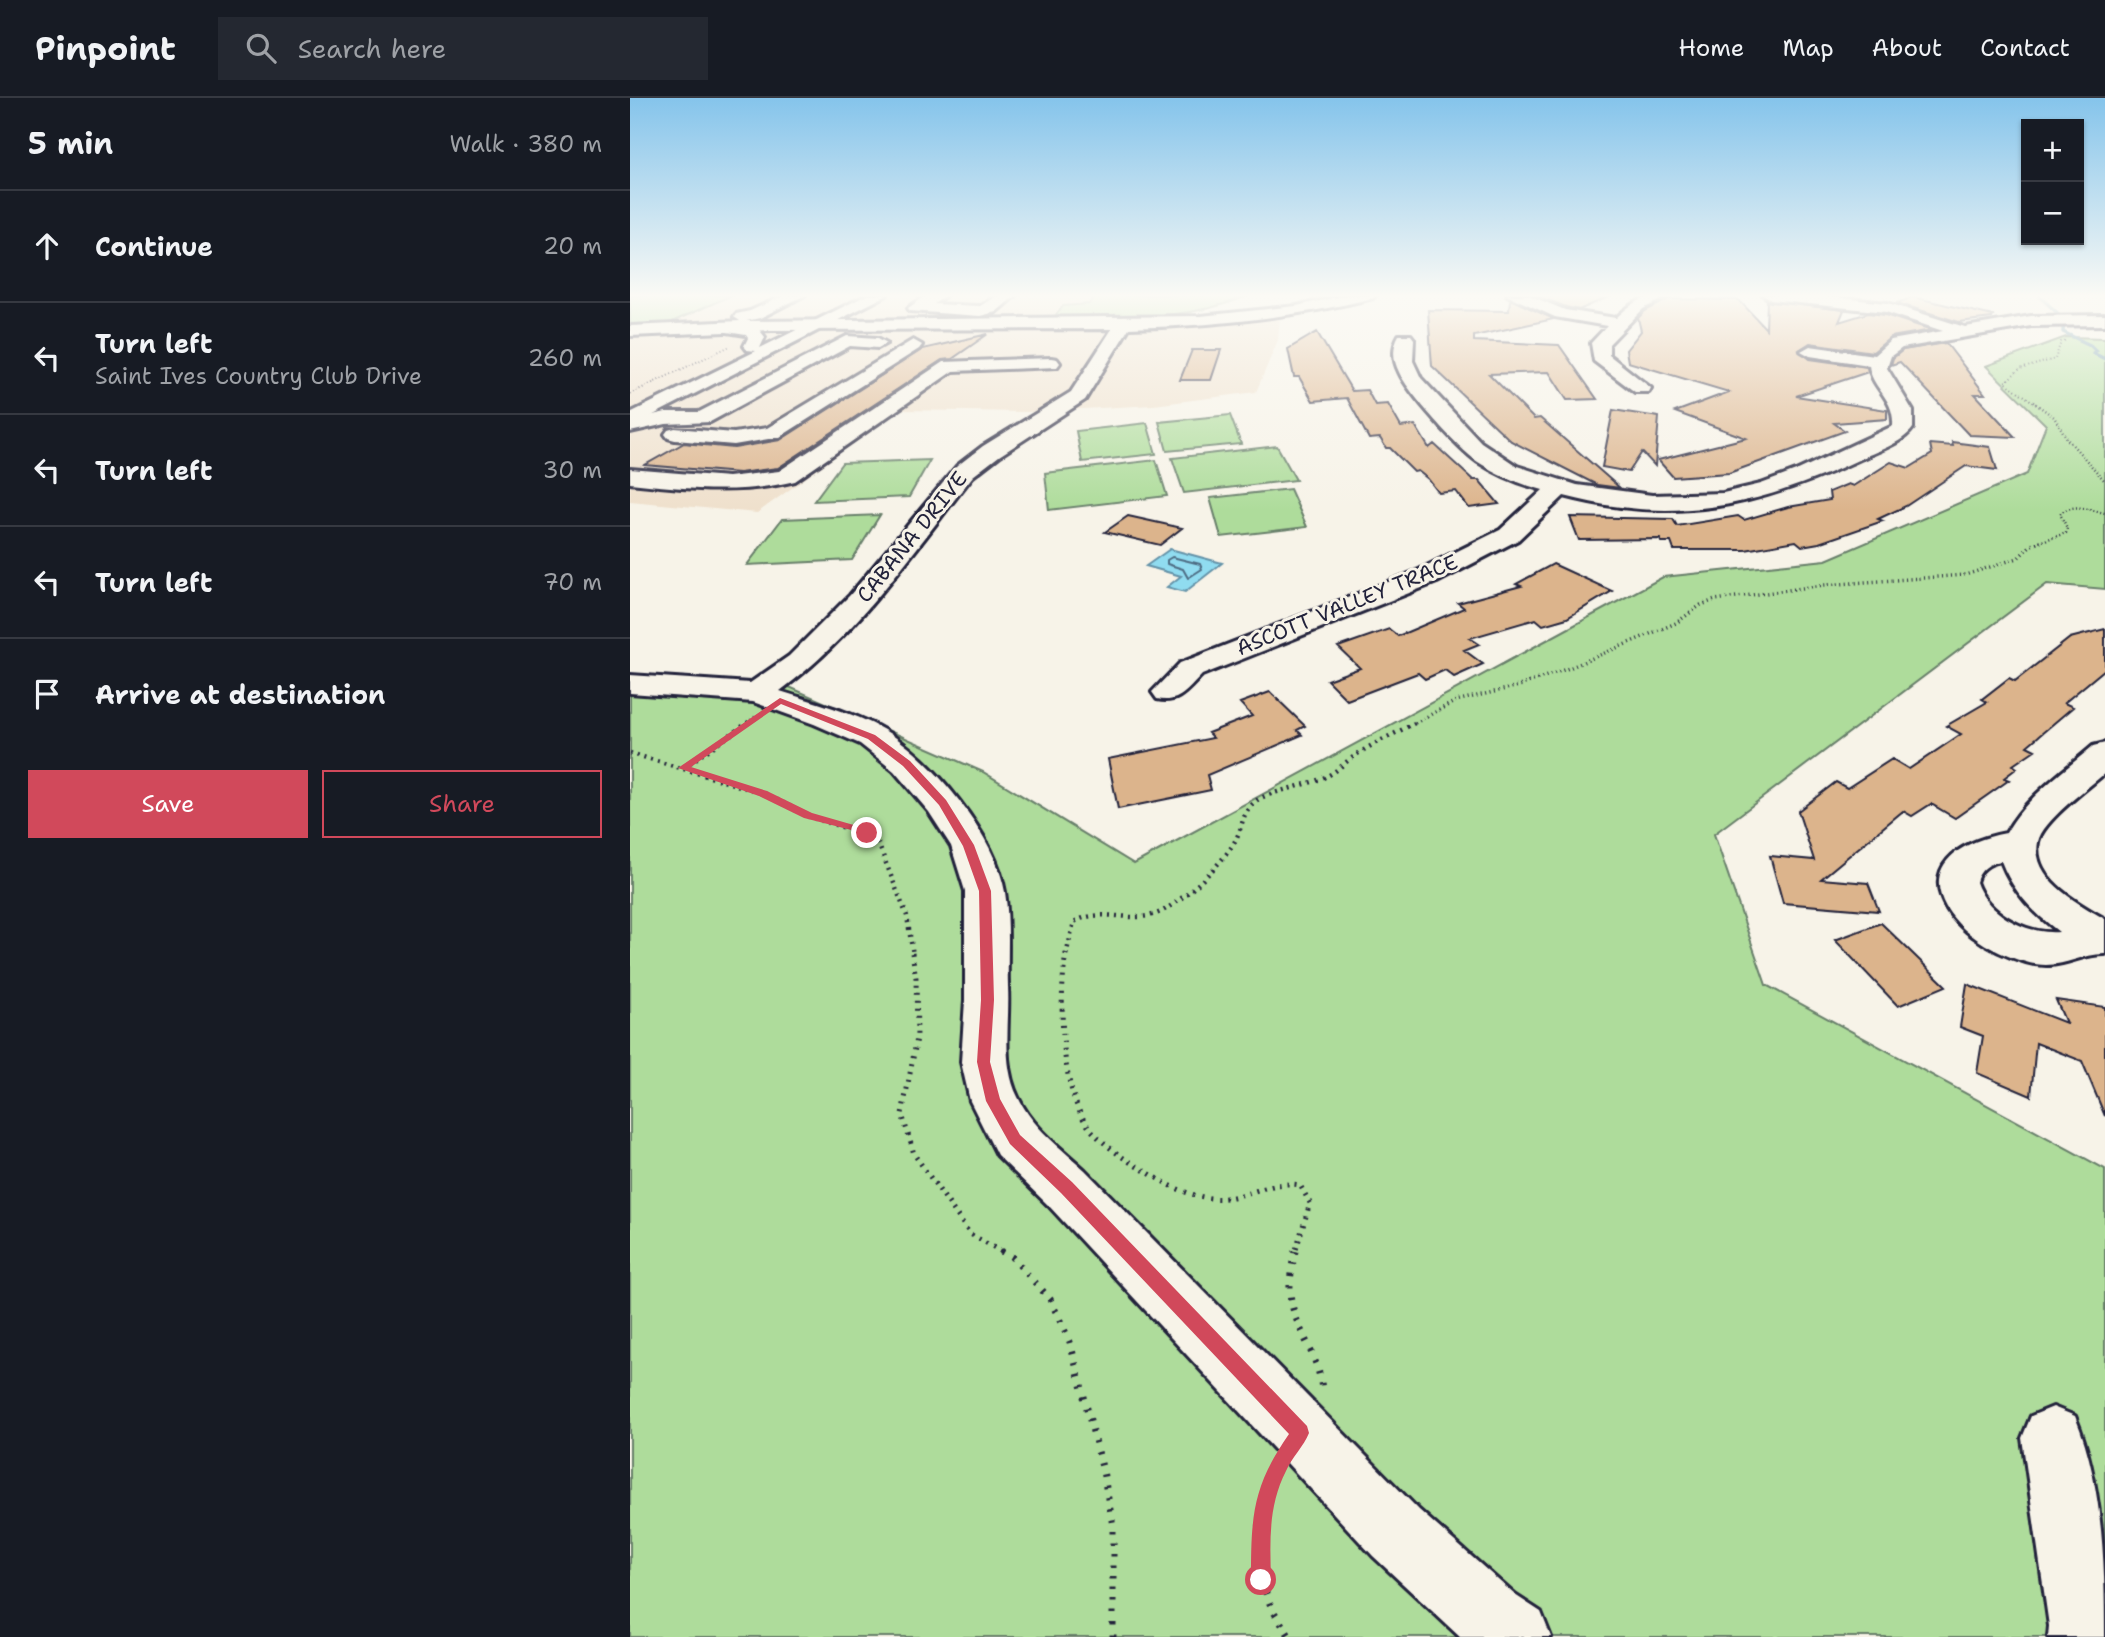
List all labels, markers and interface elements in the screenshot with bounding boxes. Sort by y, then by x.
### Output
search box [218,17,708,80]
text: Pinpoint [35,26,176,71]
icon: search [242,29,280,67]
text: Search here [298,31,446,66]
text: Home [1678,32,1744,64]
text: Map [1782,32,1834,64]
text: About [1872,32,1942,64]
text: Contact [1980,32,2070,64]
map controls [2021,119,2084,245]
button: + [2021,119,2084,182]
text: 5 min [28,123,113,164]
text: Walk · 380 m [449,129,602,159]
button: − [2021,182,2084,245]
icon: ahead [28,227,66,265]
text: Continue [95,229,213,264]
text: 20 m [543,231,602,261]
text: Turn left [95,326,212,361]
icon: left [28,339,66,377]
text: 260 m [528,343,602,373]
text: Saint Ives Country Club Drive [95,361,422,391]
icon: left [28,451,66,489]
text: Turn left [95,453,212,488]
text: 30 m [543,455,602,485]
street label: CABANA DRIVE [850,466,974,608]
street label: ASCOTT VALLEY TRACE [1232,548,1462,662]
icon: left [28,563,66,601]
text: Turn left [95,565,212,600]
text: 70 m [543,567,602,597]
icon: arrive [28,675,66,713]
text: Arrive at destination [95,677,385,712]
button: Save [28,770,308,838]
button: Share [322,770,602,838]
route end [851,817,882,848]
route start [1245,1564,1276,1595]

